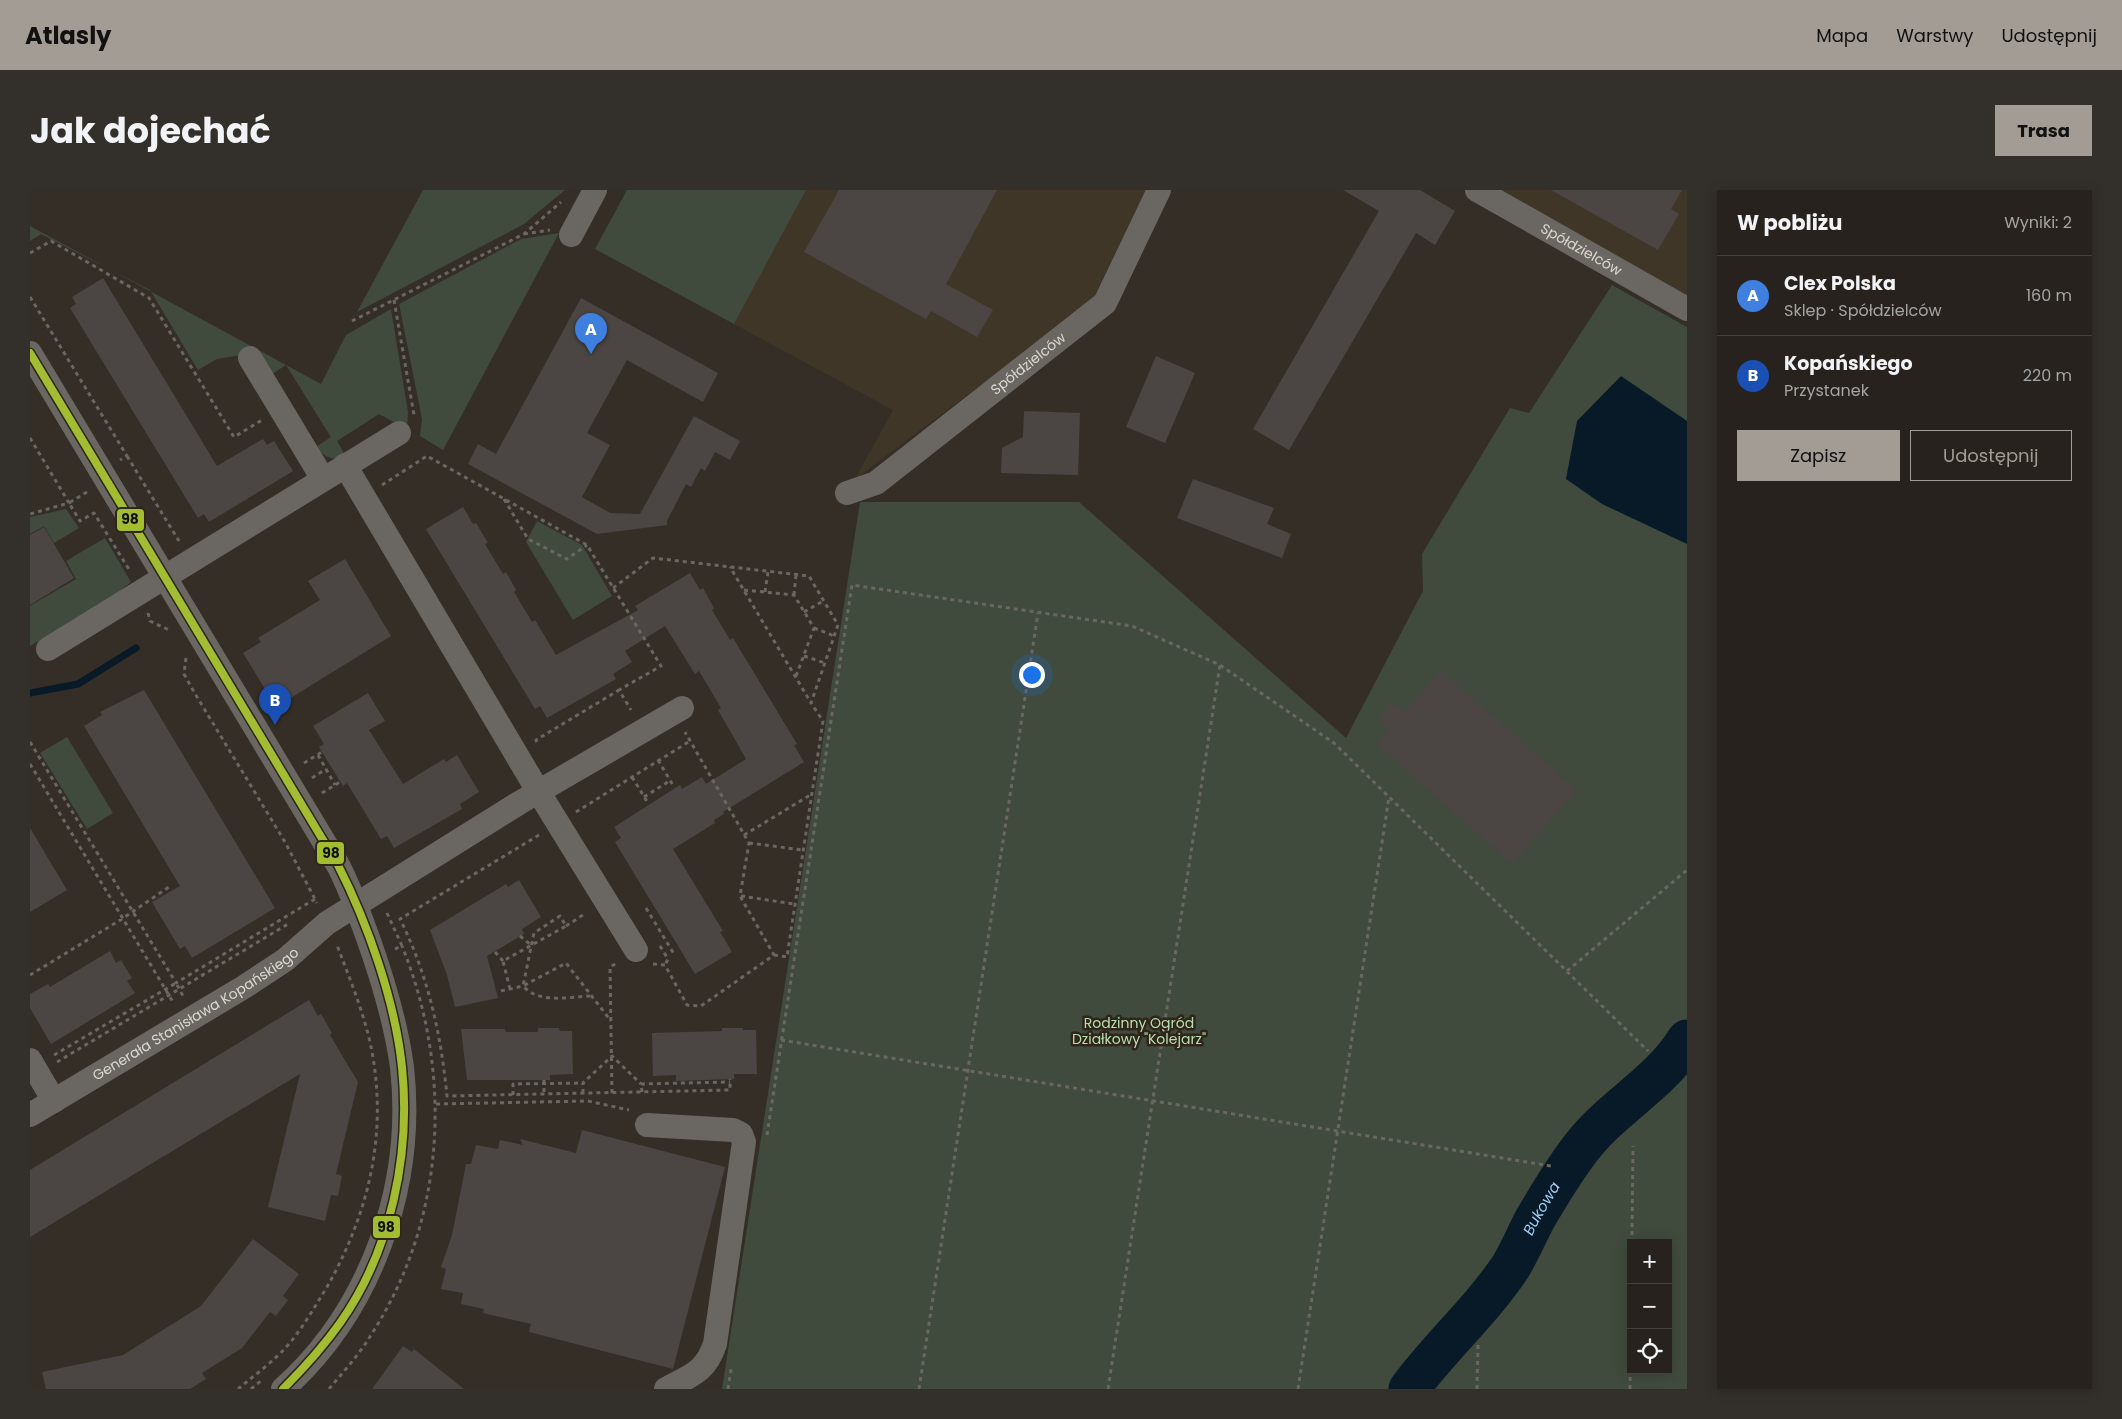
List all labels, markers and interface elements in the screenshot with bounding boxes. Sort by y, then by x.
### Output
text: Atlasly [25,19,111,52]
text: Mapa [1816,23,1868,48]
text: Warstwy [1896,23,1973,48]
text: Udostępnij [2001,23,2097,48]
button: Trasa [1995,105,2092,156]
text: Jak dojechać [30,106,271,155]
text: W pobliżu [1737,208,1842,237]
text: Wyniki: 2 [2004,211,2072,234]
street label: Spółdzielców [1537,218,1626,280]
text: Clex Polska [1784,270,1896,297]
text: A [1747,284,1759,307]
text: 160 m [2026,284,2072,307]
text: Sklep · Spółdzielców [1784,299,1942,322]
pin: A [575,313,607,354]
street label: Spółdzielców [986,327,1070,399]
text: Kopańskiego [1784,350,1913,377]
text: B [1748,364,1758,387]
text: 220 m [2023,364,2072,387]
text: Przystanek [1784,379,1869,402]
button: Zapisz [1737,430,1900,481]
button: Udostępnij [1910,430,2072,481]
line badge: 98 [116,508,145,532]
text: 98 [121,509,139,529]
your location [1019,662,1045,688]
pin: B [259,684,291,725]
line badge: 98 [316,841,345,865]
text: 98 [322,843,340,863]
street label: Generała Stanisława Kopańskiego [89,942,303,1085]
park label: Rodzinny Ogród Działkowy "Kolejarz" [1072,1013,1206,1049]
water label: Bukowa [1518,1178,1565,1238]
line badge: 98 [372,1215,401,1239]
text: 98 [377,1217,395,1237]
map controls [1627,1239,1672,1374]
button: + [1627,1239,1672,1284]
button: − [1627,1284,1672,1329]
button: locate [1627,1329,1672,1374]

